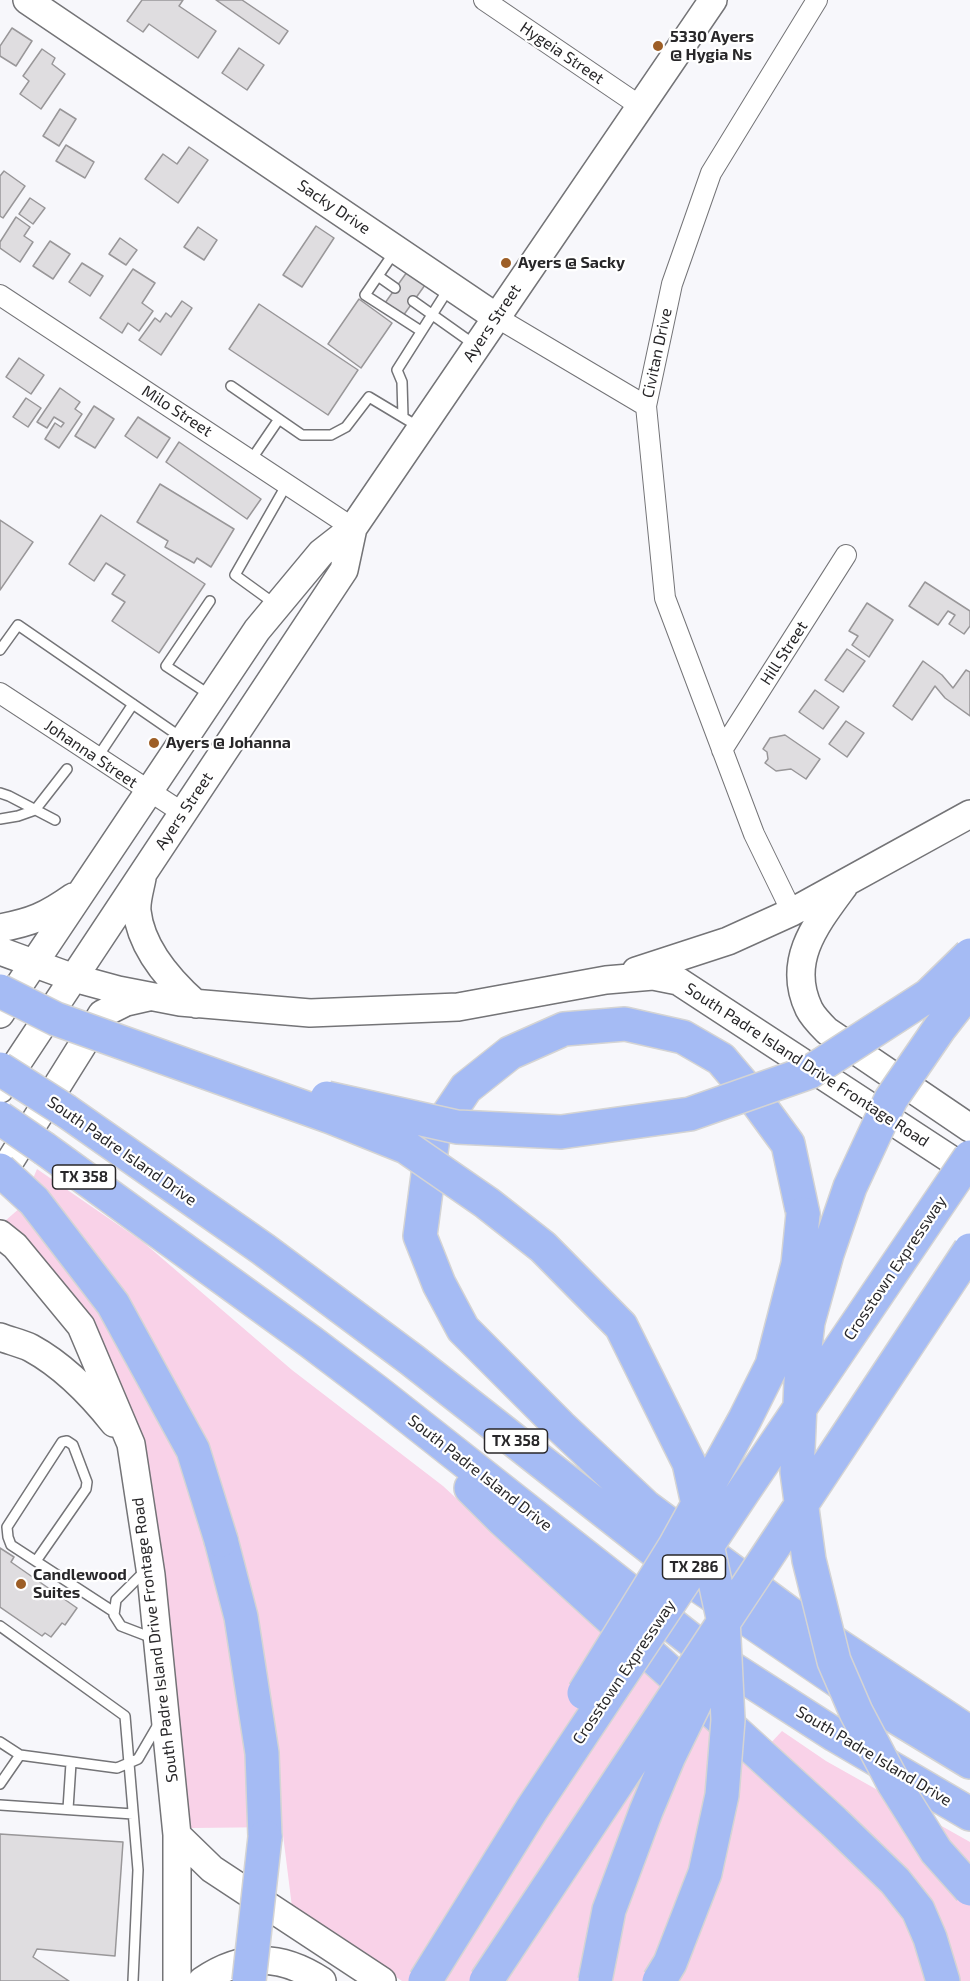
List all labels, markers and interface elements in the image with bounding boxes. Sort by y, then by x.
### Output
street label: Hygeia Street [516,18,608,88]
place label: 5330 Ayers @ Hygia Ns [670,27,754,65]
marker: 5330 Ayers @ Hygia Ns [651,39,665,53]
street label: Sacky Drive [294,176,374,238]
place label: Ayers @ Sacky [518,253,625,273]
marker: Ayers @ Sacky [499,256,513,270]
street label: Ayers Street [459,281,525,365]
street label: Civitan Drive [638,306,676,400]
street label: Milo Street [138,381,216,441]
street label: Hill Street [756,617,812,689]
street label: Johanna Street [41,716,141,792]
place label: Ayers @ Johanna [166,733,291,753]
marker: Ayers @ Johanna [147,736,161,750]
street label: Ayers Street [151,769,217,853]
street label: South Padre Island Drive Frontage Road [681,979,933,1151]
street label: South Padre Island Drive [44,1092,200,1210]
road number: TX 358 [52,1165,116,1189]
street label: Crosstown Expressway [840,1192,950,1344]
street label: South Padre Island Drive [404,1411,556,1535]
road number: TX 358 [484,1429,548,1453]
street label: South Padre Island Drive Frontage Road [128,1496,182,1784]
road number: TX 286 [662,1555,726,1579]
place label: Candlewood Suites [33,1565,127,1603]
marker: Candlewood Suites [14,1577,28,1591]
street label: Crosstown Expressway [569,1596,679,1748]
street label: South Padre Island Drive [793,1702,955,1810]

